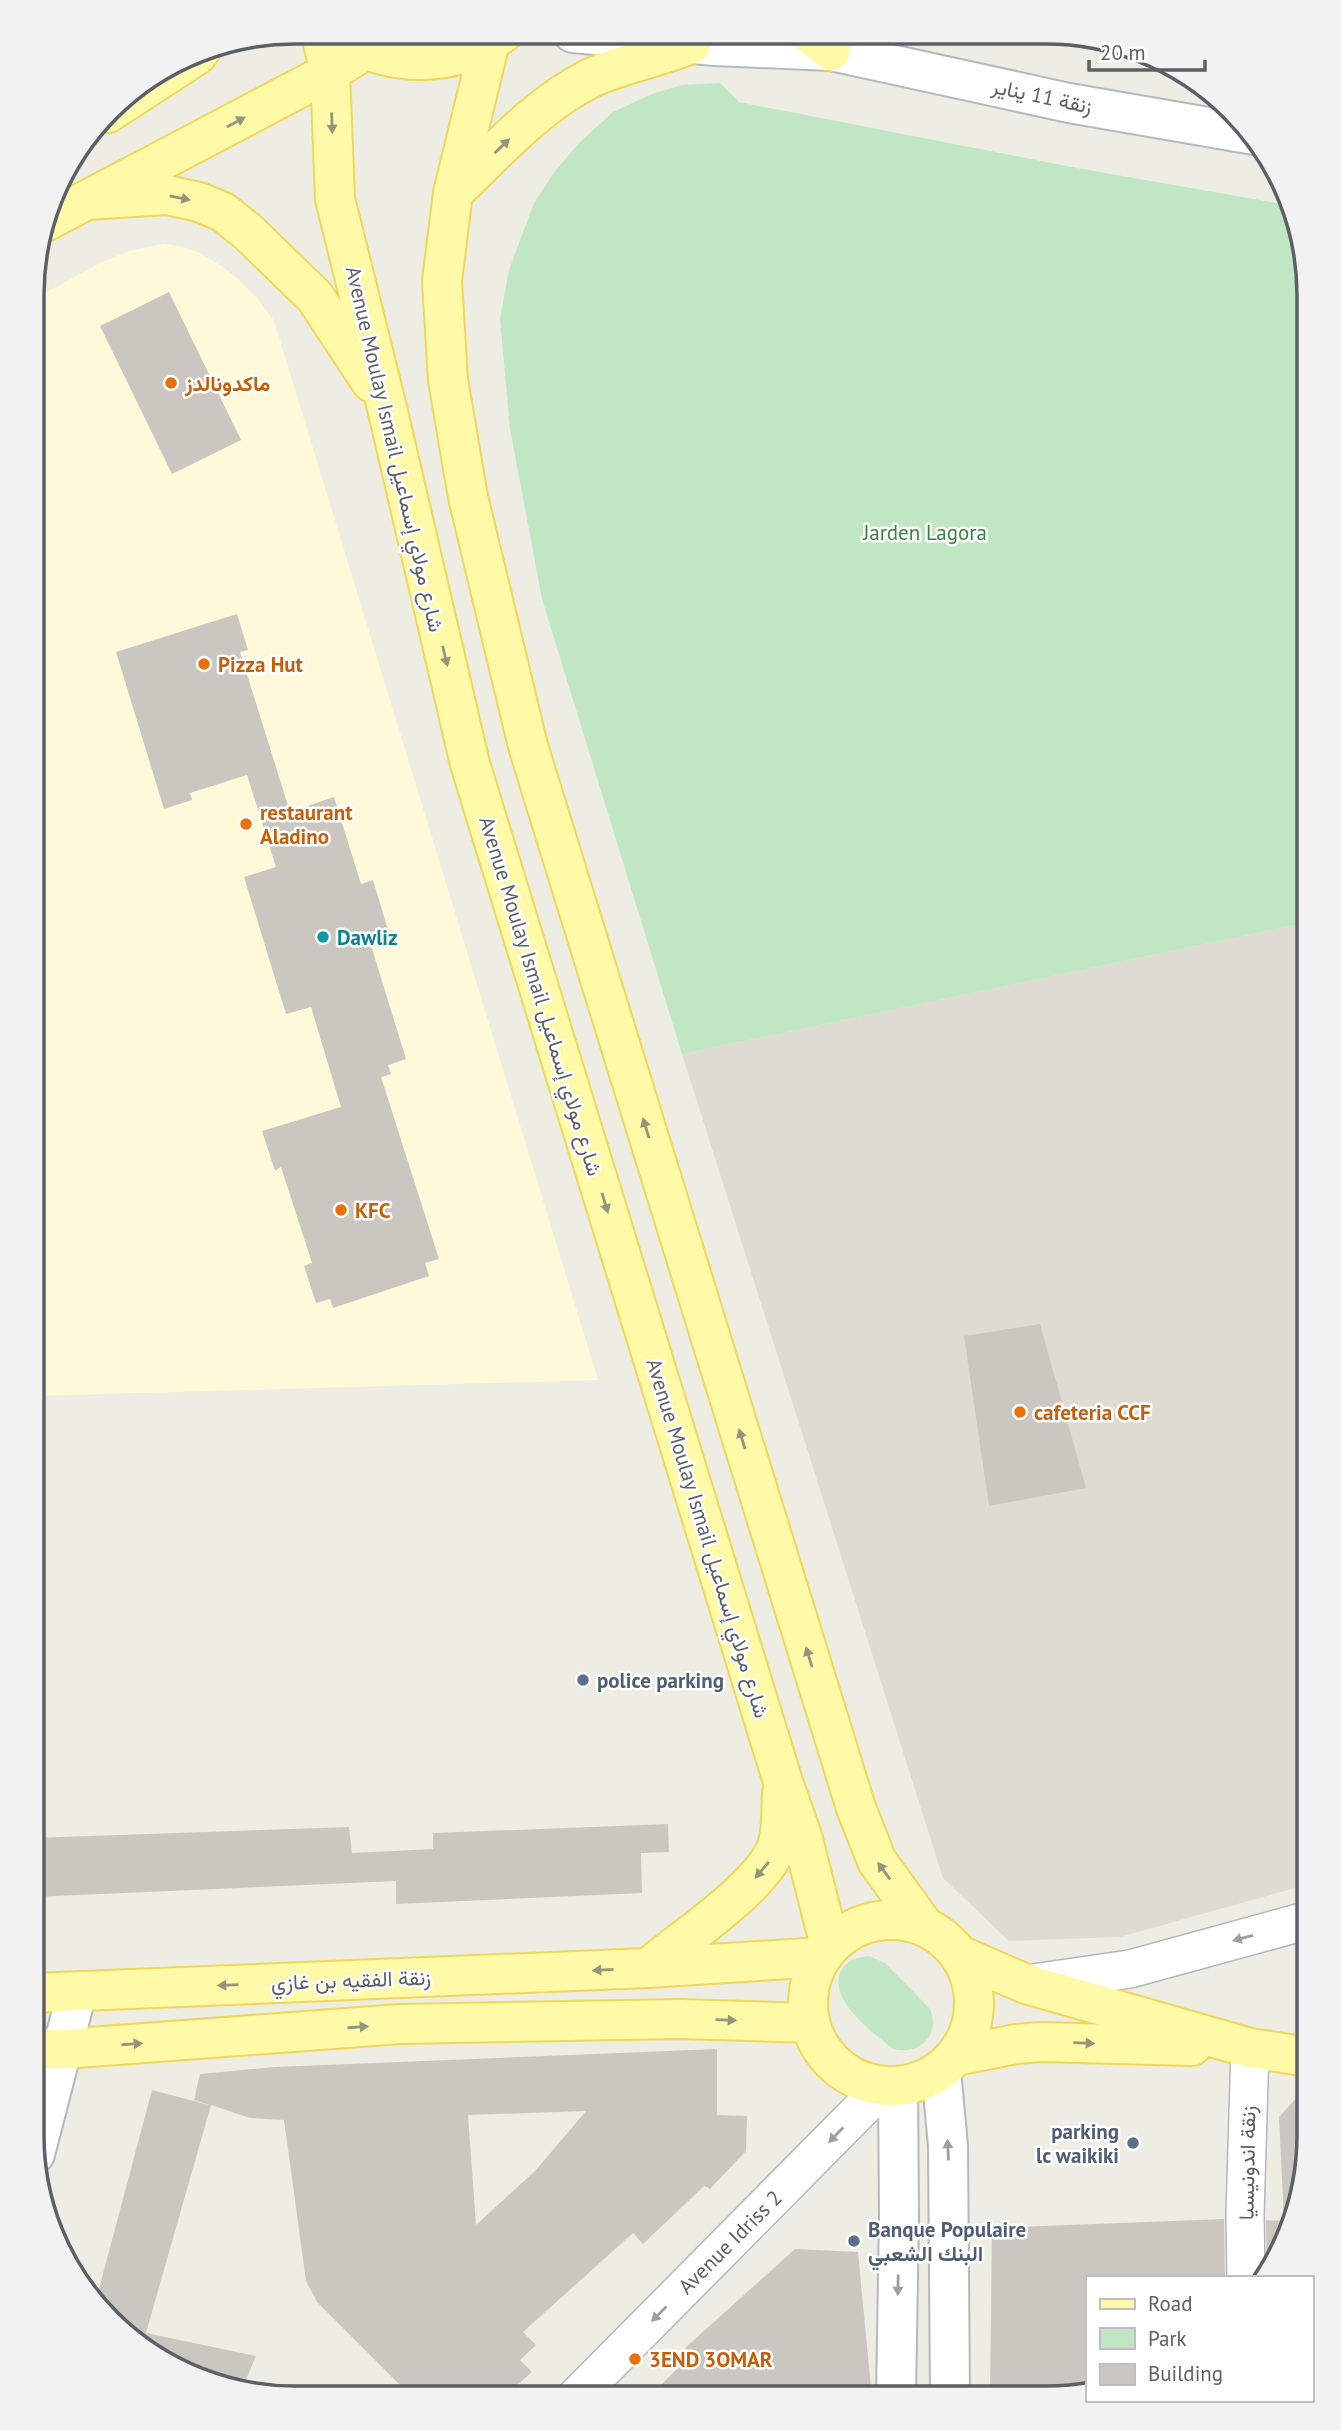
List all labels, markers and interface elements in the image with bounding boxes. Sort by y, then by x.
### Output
scale bar [1089,28,1204,72]
text: 20 m [1100,39,1146,66]
street label: زنقة 11 يناير [988,72,1095,120]
one-way arrow [327,112,338,134]
one-way arrow [226,116,246,128]
one-way arrow [493,138,510,154]
one-way arrow [169,192,191,203]
street label: Avenue Moulay Ismail شارع مولاي إسماعيل [336,264,450,635]
place label: ماكدونالدز [184,370,270,397]
marker: ماكدونالدز [163,375,179,391]
park label: Jarden Lagora [862,519,987,546]
one-way arrow [439,645,450,667]
place label: Pizza Hut [218,651,304,678]
marker: Pizza Hut [196,656,212,672]
place label: restaurant Aladino [260,799,353,850]
street label: Avenue Moulay Ismail شارع مولاي إسماعيل [470,813,609,1180]
marker: restaurant Aladino [238,816,254,832]
place label: Dawliz [337,924,398,951]
marker: Dawliz [315,929,331,945]
one-way arrow [640,1117,650,1138]
one-way arrow [600,1193,611,1214]
place label: KFC [355,1197,391,1224]
marker: KFC [333,1202,349,1218]
street label: Avenue Moulay Ismail شارع مولاي إسماعيل [637,1355,776,1722]
place label: cafeteria CCF [1034,1399,1151,1426]
marker: cafeteria CCF [1012,1404,1028,1420]
one-way arrow [736,1429,746,1450]
one-way arrow [803,1646,814,1667]
place label: police parking [597,1667,724,1694]
marker: police parking [575,1672,591,1688]
one-way arrow [755,1861,770,1878]
one-way arrow [877,1862,891,1880]
one-way arrow [1232,1933,1254,1944]
street label: زنقة الفقيه بن غازي [271,1964,432,2000]
one-way arrow [591,1964,613,1975]
one-way arrow [217,1980,239,1991]
one-way arrow [715,2015,737,2026]
one-way arrow [348,2021,370,2032]
one-way arrow [1073,2037,1095,2049]
one-way arrow [121,2038,143,2049]
street label: زنقة اندونيسيا [1233,2106,1261,2220]
place label: parking lc waikiki [1036,2118,1119,2169]
one-way arrow [828,2126,844,2143]
marker: parking lc waikiki [1125,2135,1141,2151]
one-way arrow [943,2138,954,2160]
street label: Avenue Idriss 2 [672,2184,788,2300]
place label: Banque Populaire البنك الشعبي [868,2216,1026,2271]
marker: Banque Populaire البنك الشعبي [846,2233,862,2249]
one-way arrow [892,2274,903,2296]
legend [1086,2276,1313,2402]
text: Road [1148,2290,1192,2317]
one-way arrow [651,2305,667,2322]
text: Park [1148,2325,1187,2352]
place label: 3END 3OMAR [649,2346,773,2373]
marker: 3END 3OMAR [627,2351,643,2367]
text: Building [1148,2360,1223,2387]

